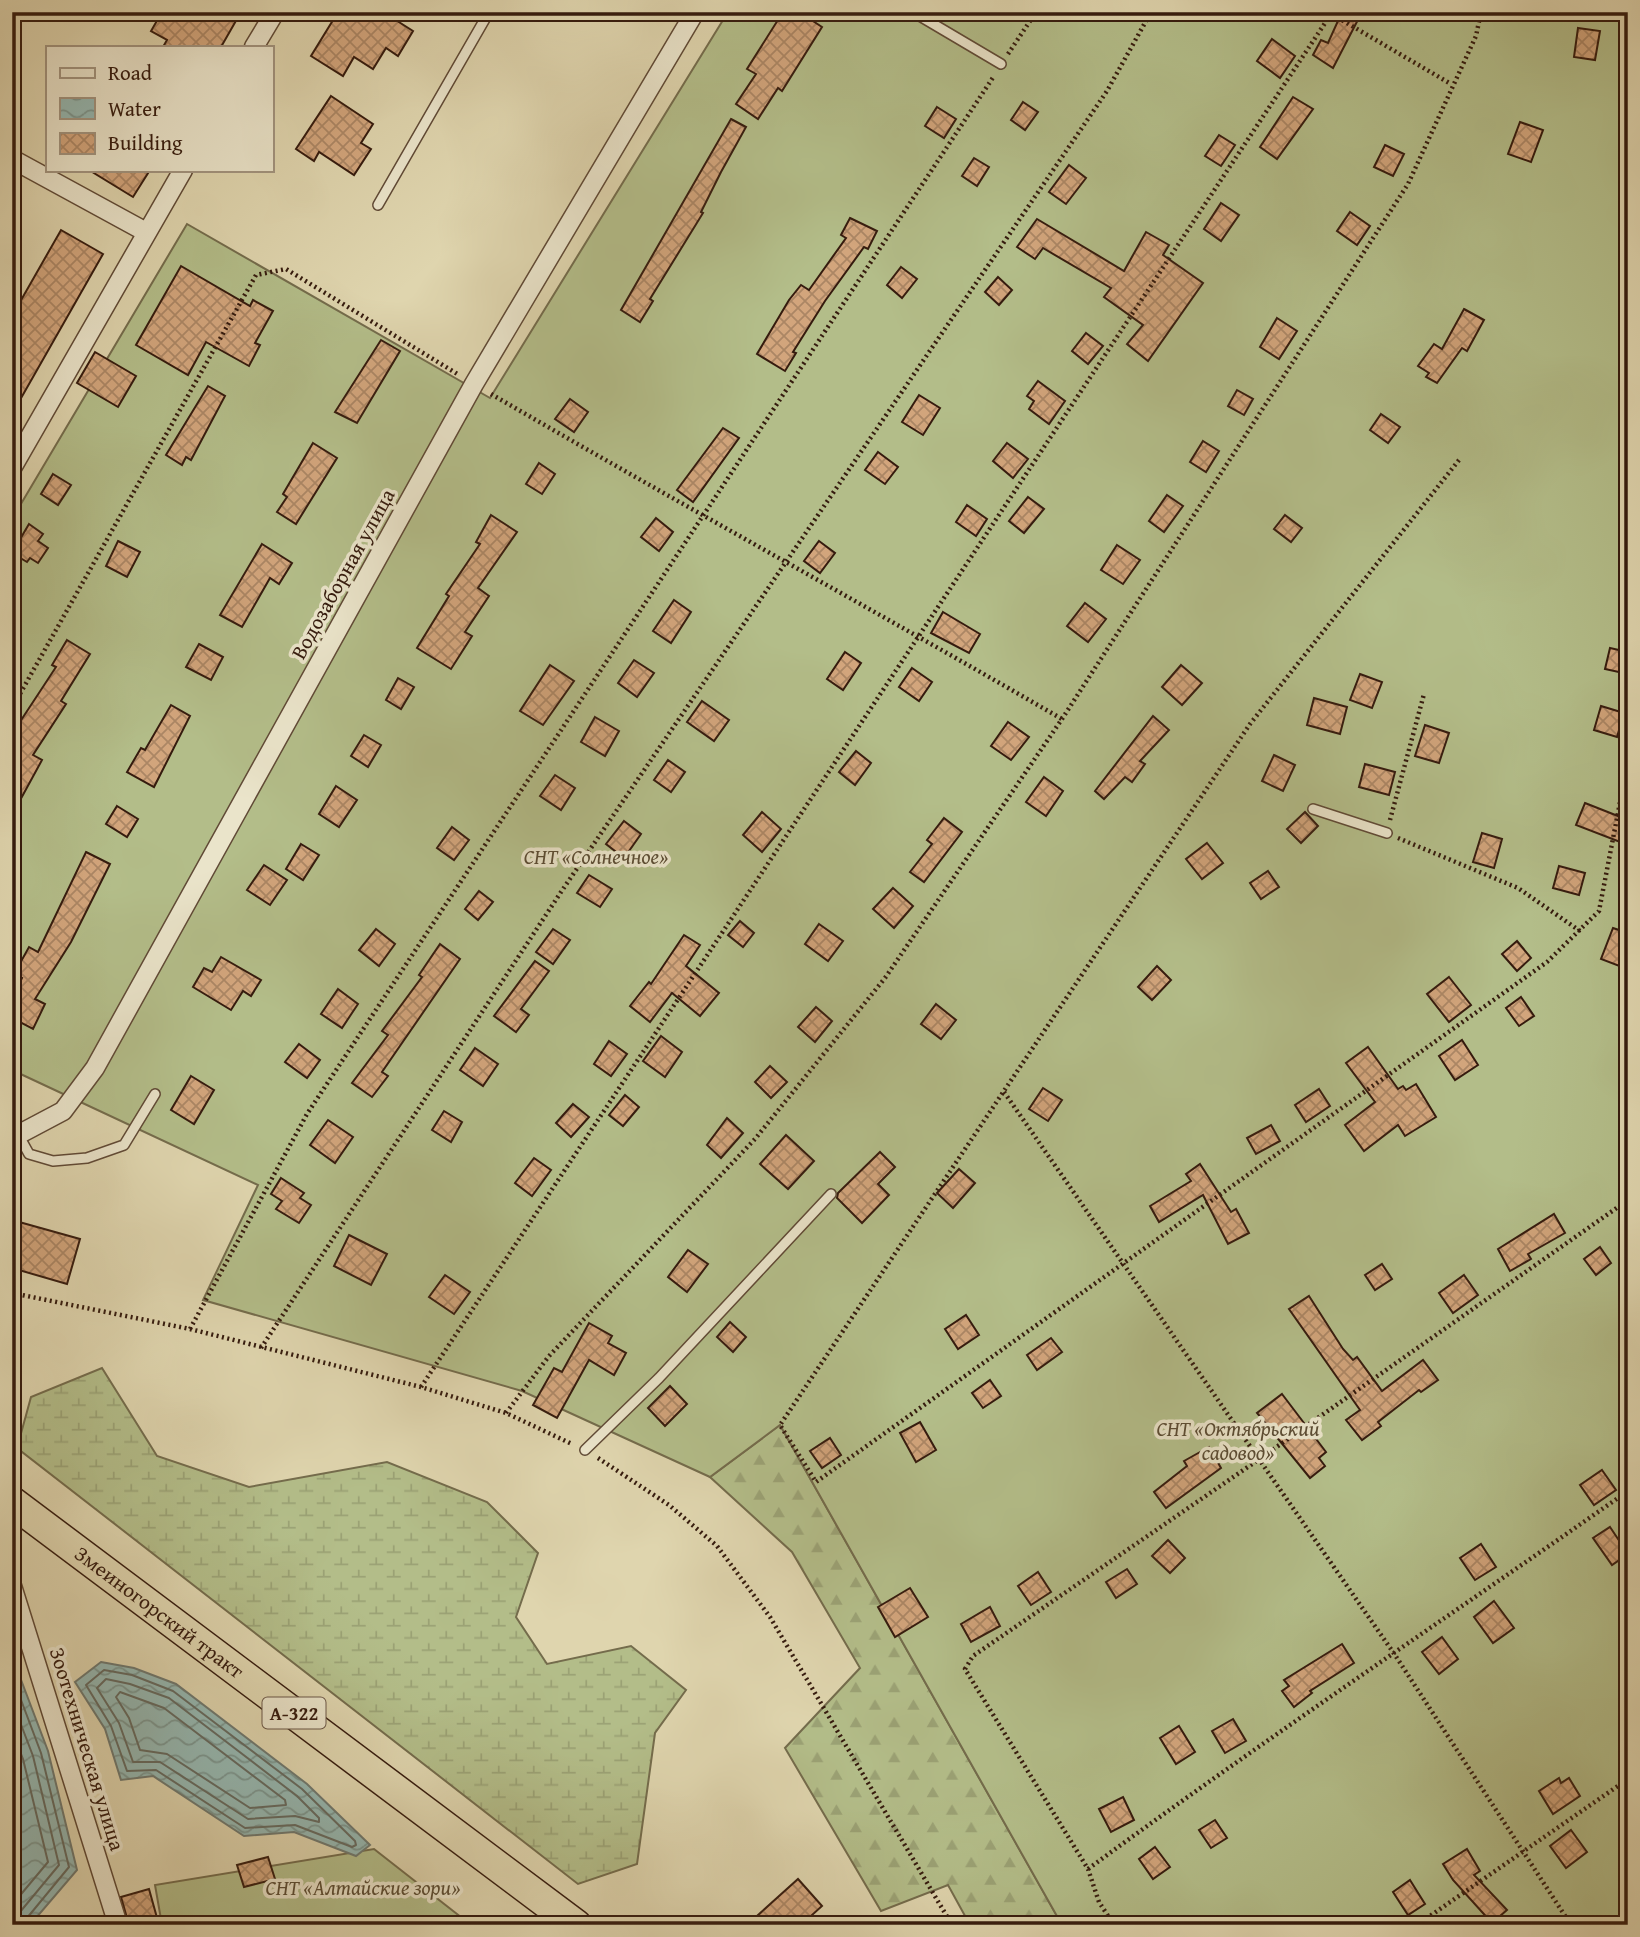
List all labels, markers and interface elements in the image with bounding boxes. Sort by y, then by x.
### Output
legend [46,46,273,172]
text: Road [108,57,153,88]
text: Water [108,93,161,124]
text: Building [108,127,183,158]
street label: Водозаборная улица [283,483,402,665]
park label: СНТ «Солнечное» [524,841,668,872]
park label: СНТ «Октябрьский садовод» [1156,1413,1320,1468]
street label: Змеиногорский тракт [68,1538,251,1686]
street label: Зоотехническая улица [42,1643,133,1854]
road number: А-322 [262,1698,326,1728]
park label: СНТ «Алтайские зори» [265,1872,461,1903]

